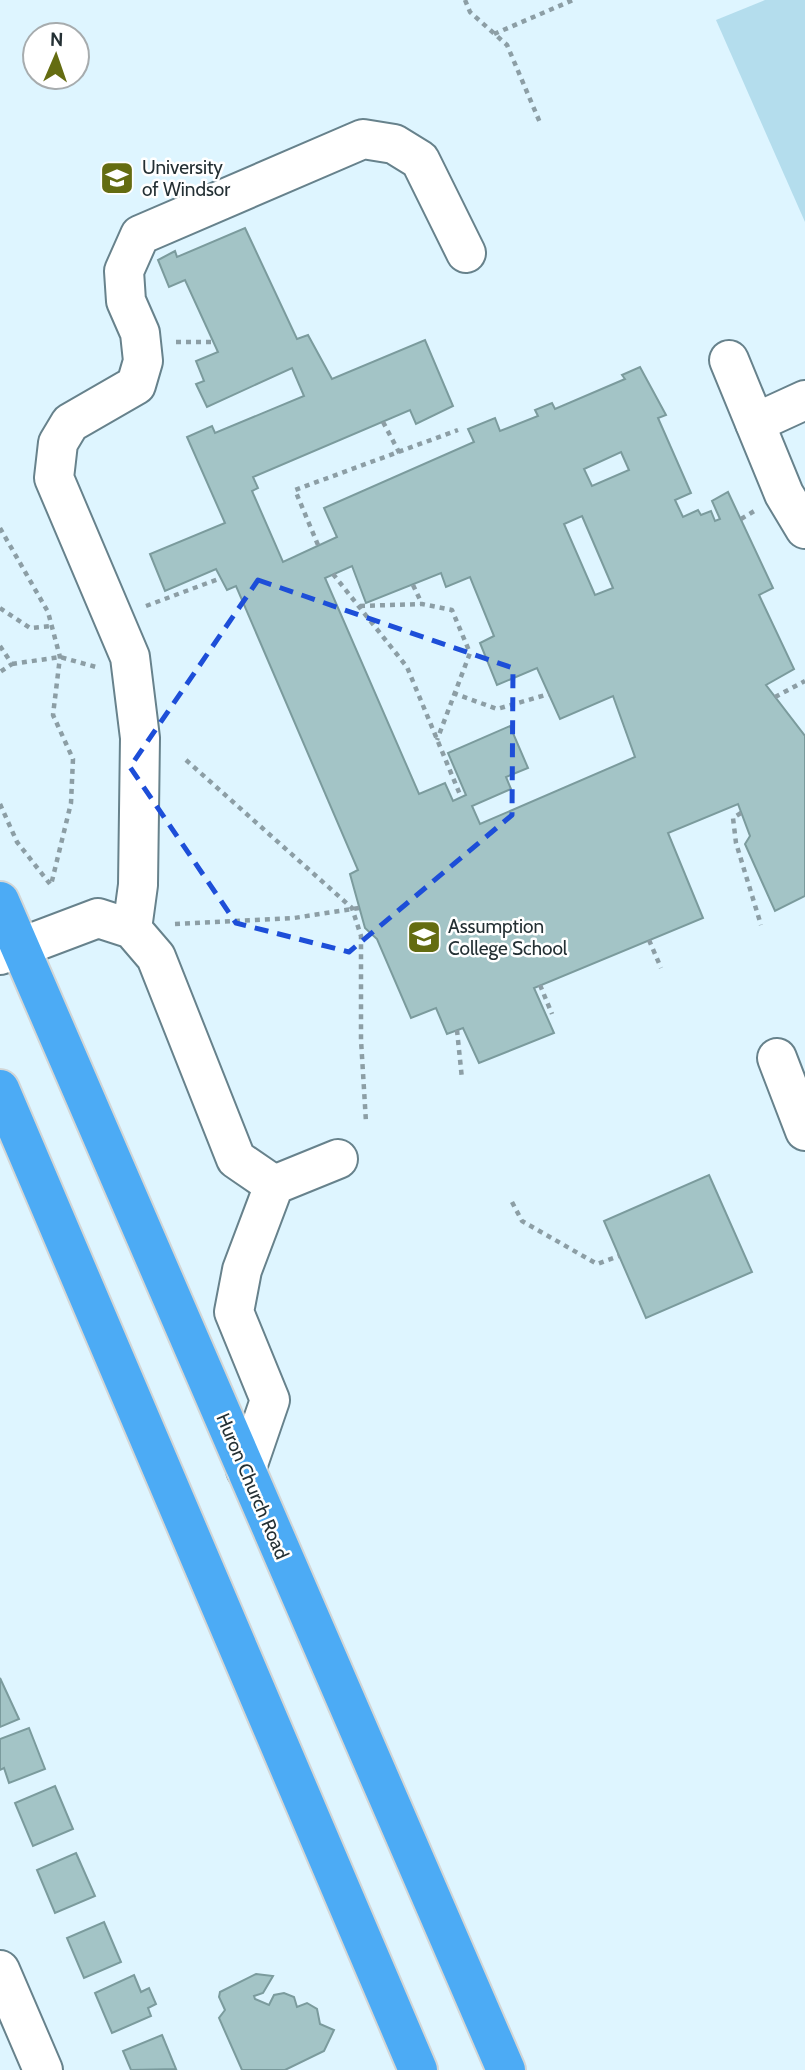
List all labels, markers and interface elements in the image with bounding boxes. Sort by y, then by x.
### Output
north arrow [21,21,91,91]
text: N [49,28,64,51]
place label: University of Windsor [142,156,230,201]
school or university icon: University of Windsor [98,159,136,197]
place label: Assumption College School [448,915,568,960]
school or university icon: Assumption College School [405,918,443,956]
street label: Huron Church Road [211,1410,294,1563]

